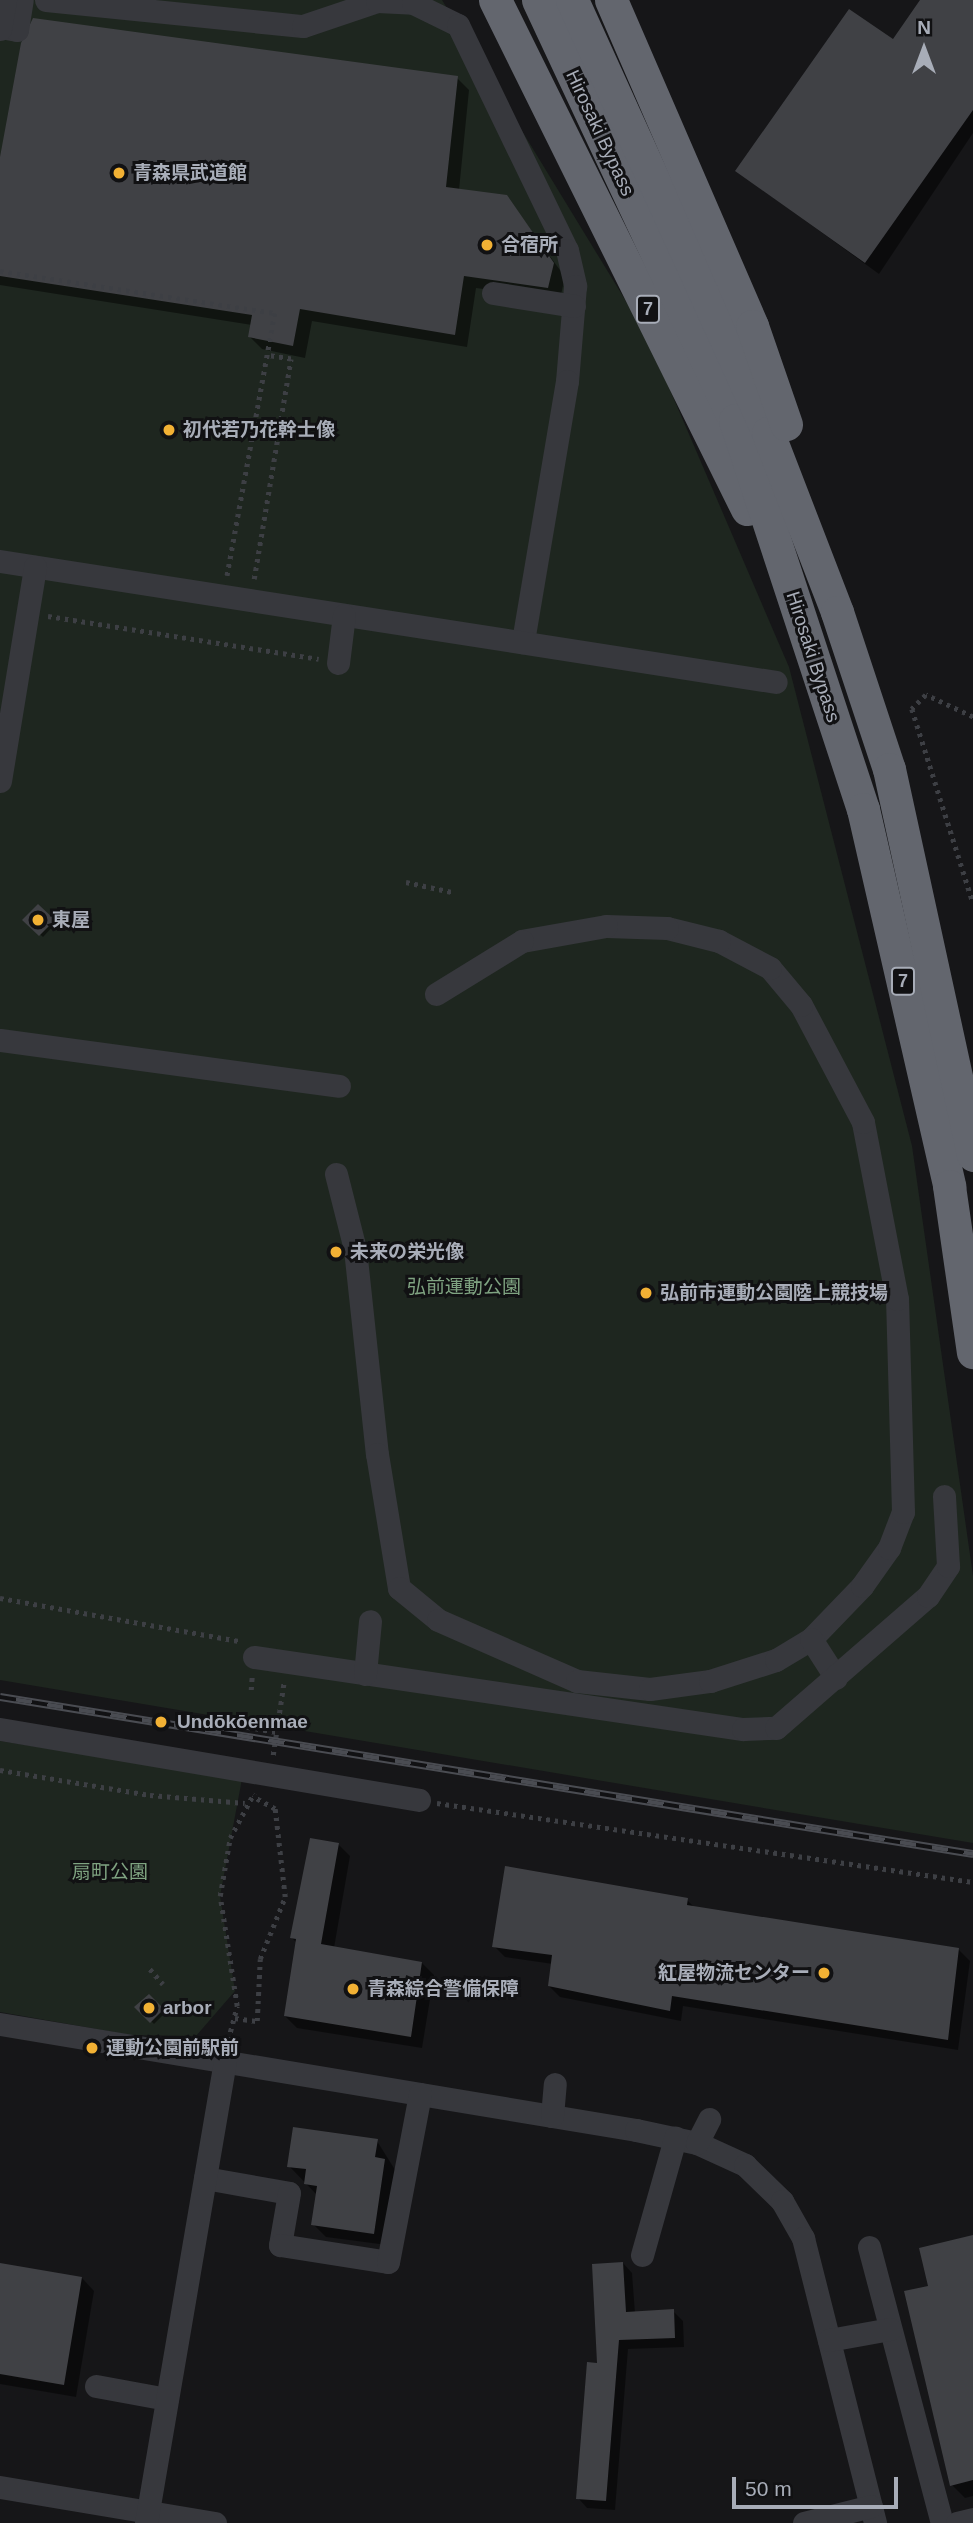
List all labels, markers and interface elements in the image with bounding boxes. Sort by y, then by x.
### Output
north arrow [889,14,959,84]
text: N [917,17,931,38]
street label: Hirosaki Bypass [561,66,639,200]
place label: 青森県武道館 [133,162,247,184]
marker: 青森県武道館 [111,165,127,181]
place label: 合宿所 [501,234,558,256]
marker: 合宿所 [479,237,495,253]
road number: 7 [636,295,660,324]
place label: 初代若乃花幹士像 [183,419,335,441]
marker: 初代若乃花幹士像 [161,422,177,438]
street label: Hirosaki Bypass [781,589,845,725]
place label: 東屋 [52,909,90,931]
marker: 東屋 [30,912,46,928]
road number: 7 [891,966,915,996]
place label: 未来の栄光像 [350,1241,464,1263]
marker: 未来の栄光像 [328,1244,344,1260]
park label: 弘前運動公園 [407,1276,521,1298]
place label: 弘前市運動公園陸上競技場 [660,1282,888,1304]
marker: 弘前市運動公園陸上競技場 [638,1285,654,1301]
place label: Undōkōenmae [177,1711,308,1733]
marker: Undōkōenmae [151,1712,171,1732]
park label: 扇町公園 [72,1861,148,1883]
place label: 紅屋物流センター [658,1962,810,1984]
marker: 紅屋物流センター [816,1965,832,1981]
place label: 青森綜合警備保障 [367,1978,519,2000]
marker: 青森綜合警備保障 [345,1981,361,1997]
place label: arbor [163,1997,212,2019]
marker: arbor [141,2000,157,2016]
place label: 運動公園前駅前 [106,2037,239,2059]
marker: 運動公園前駅前 [84,2040,100,2056]
scale bar [735,2464,901,2508]
text: 50 m [745,2477,792,2500]

